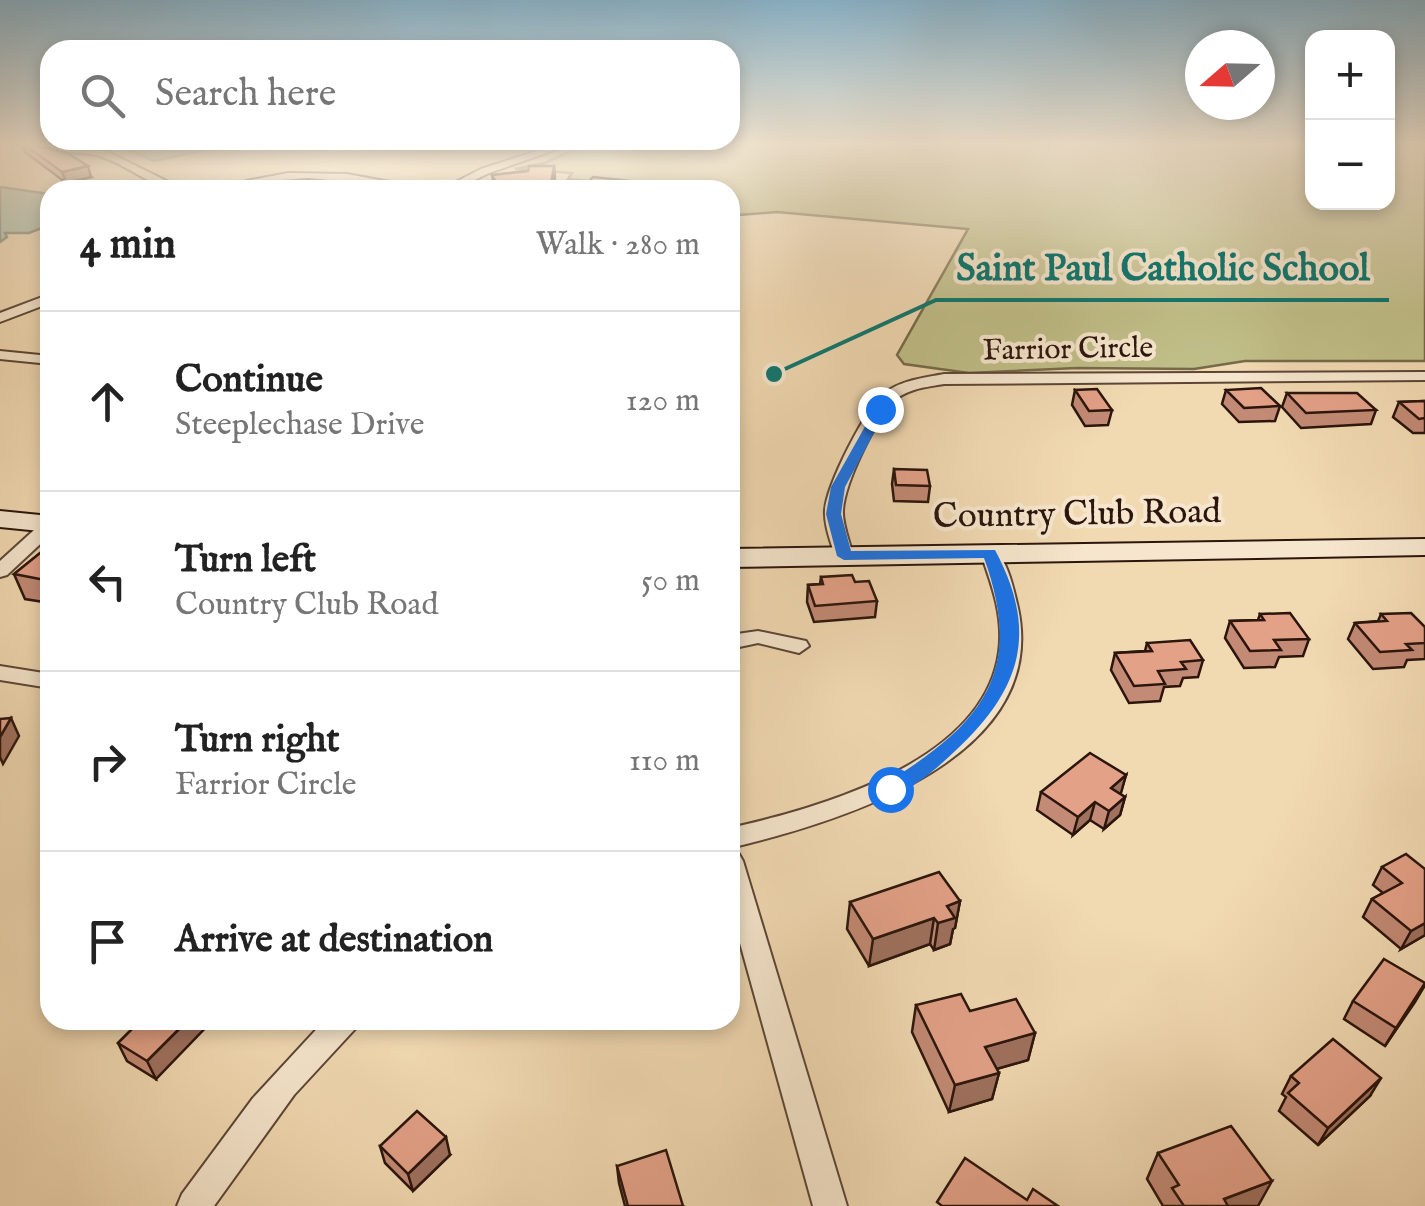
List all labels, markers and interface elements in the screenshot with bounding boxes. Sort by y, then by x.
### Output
north arrow [1185,30,1275,120]
map controls [1305,30,1395,210]
button: + [1305,30,1395,120]
search box [40,40,740,150]
icon: search [75,68,130,123]
text: Search here [155,71,336,119]
button: − [1305,120,1395,210]
text: 4 min [80,219,176,272]
text: Walk · 280 m [536,225,700,266]
callout: Saint Paul Catholic School [936,232,1389,300]
text: Saint Paul Catholic School [956,246,1370,294]
street label: Farrior Circle [983,330,1153,370]
text: Continue [175,357,323,405]
icon: ahead [80,374,135,429]
text: 120 m [626,381,700,422]
route end [858,387,904,433]
text: Steeplechase Drive [175,405,424,446]
street label: Country Club Road [933,490,1222,540]
text: Turn left [175,537,316,585]
icon: left [80,554,135,609]
text: 50 m [641,561,700,602]
text: Country Club Road [175,585,439,626]
text: Turn right [175,717,339,765]
icon: right [80,734,135,789]
text: 110 m [629,741,700,782]
text: Farrior Circle [175,765,357,806]
route start [868,767,914,813]
icon: arrive [80,914,135,969]
text: Arrive at destination [175,917,493,965]

